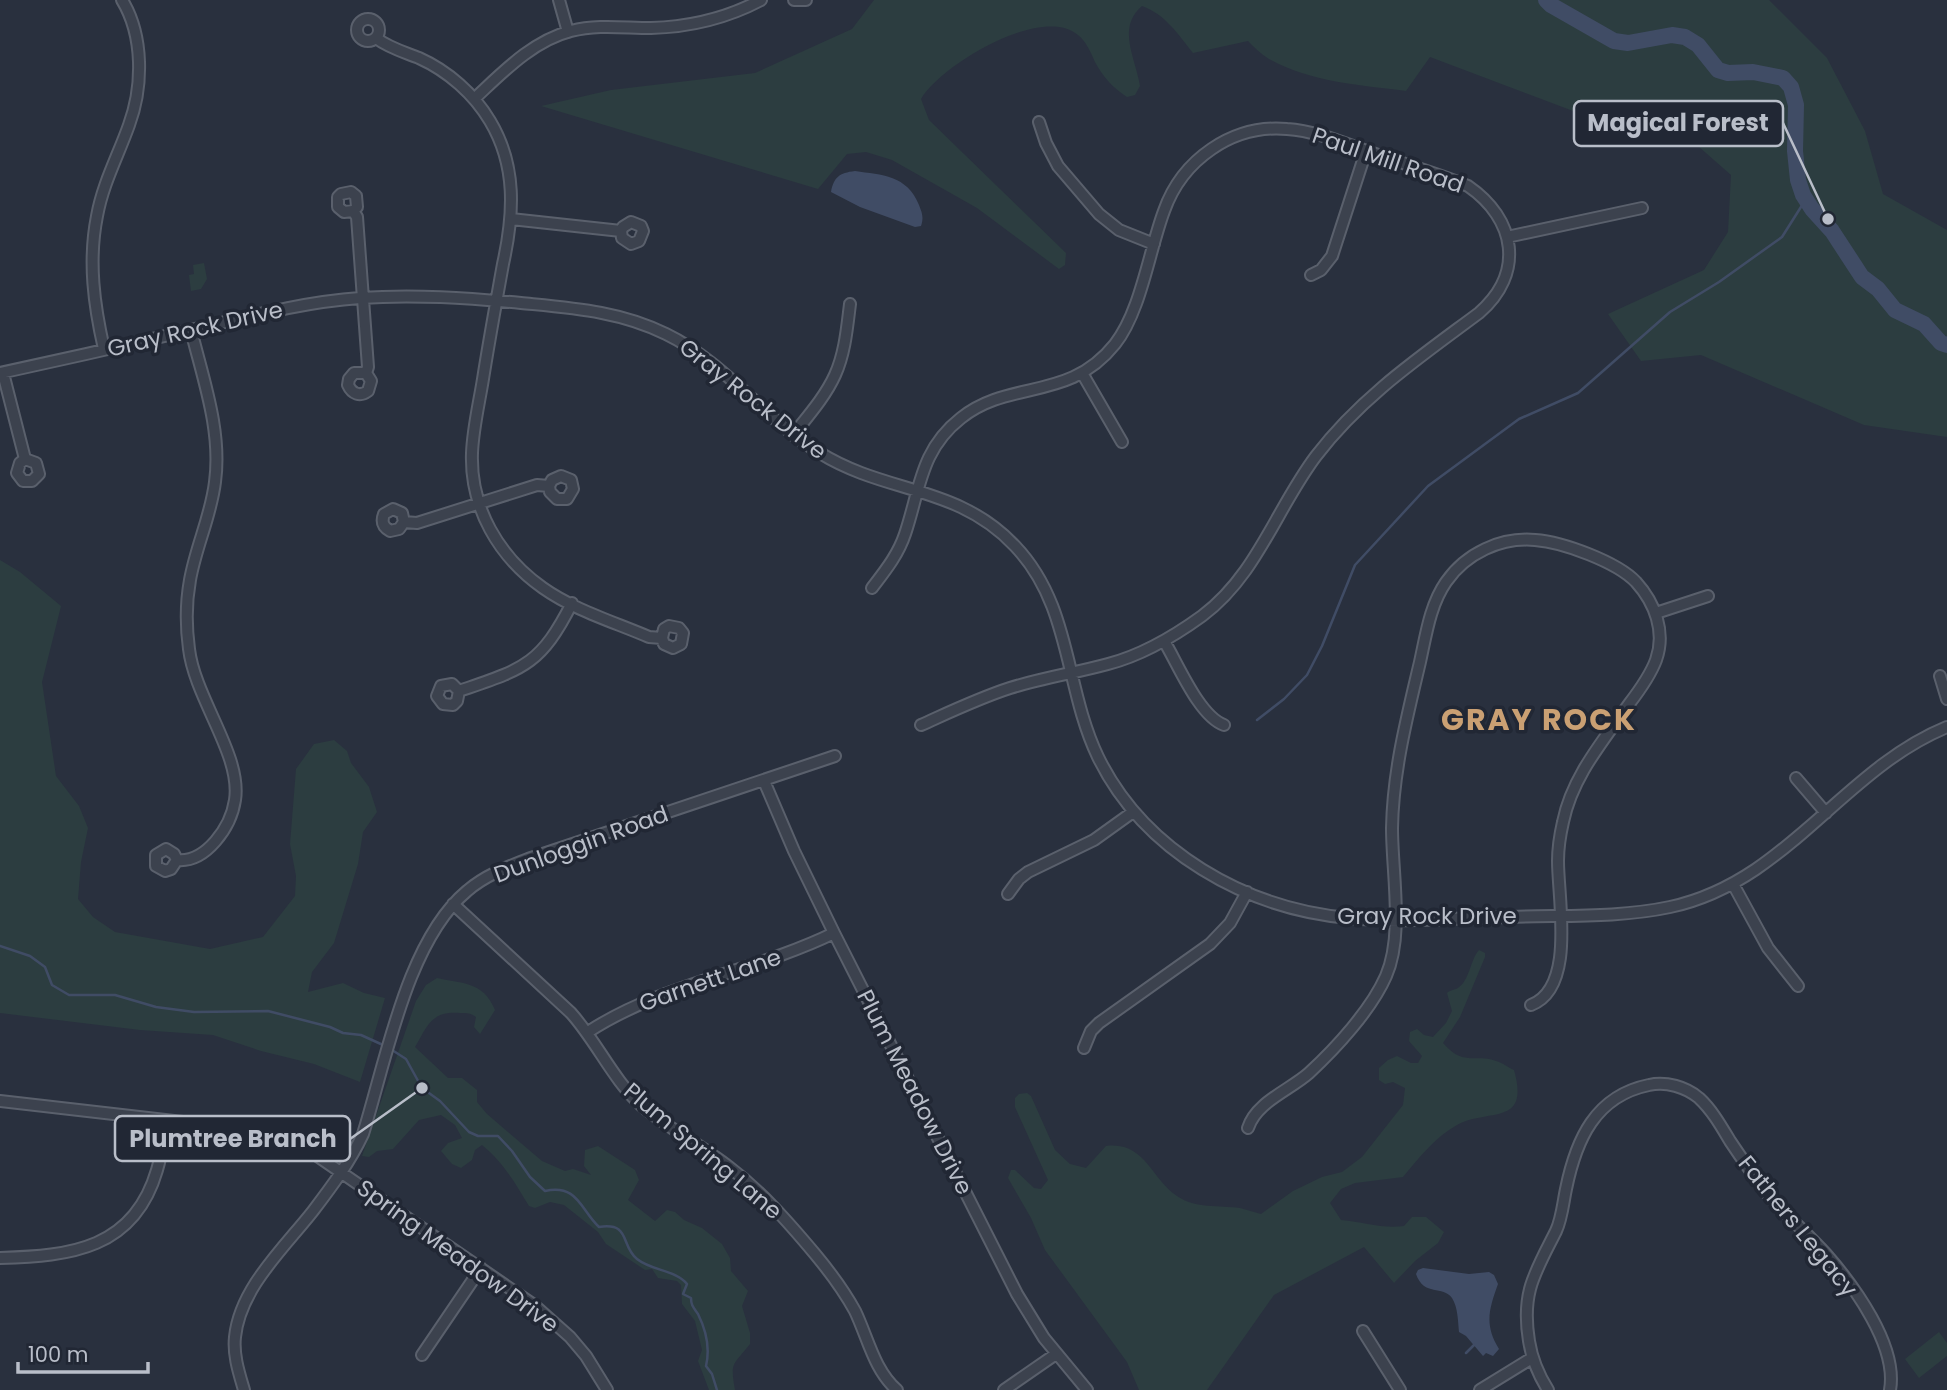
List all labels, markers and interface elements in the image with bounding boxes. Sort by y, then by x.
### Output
callout: Magical Forest [1574,101,1783,146]
text: Magical Forest [1587,106,1769,139]
street label: Paul Mill Road [1308,119,1468,201]
street label: Gray Rock Drive [104,293,286,365]
street label: Gray Rock Drive [672,331,834,467]
district label: GRAY ROCK [1441,698,1637,741]
street label: Dunloggin Road [489,798,673,890]
street label: Gray Rock Drive [1337,900,1517,932]
street label: Garnett Lane [635,941,785,1019]
street label: Plum Meadow Drive [849,984,981,1200]
street label: Plum Spring Lane [617,1075,789,1227]
callout: Plumtree Branch [115,1116,350,1161]
text: Plumtree Branch [129,1122,337,1155]
street label: Fathers Legacy [1731,1149,1865,1303]
street label: Spring Meadow Drive [351,1172,565,1340]
scale bar [18,1330,147,1374]
text: 100 m [28,1340,88,1369]

